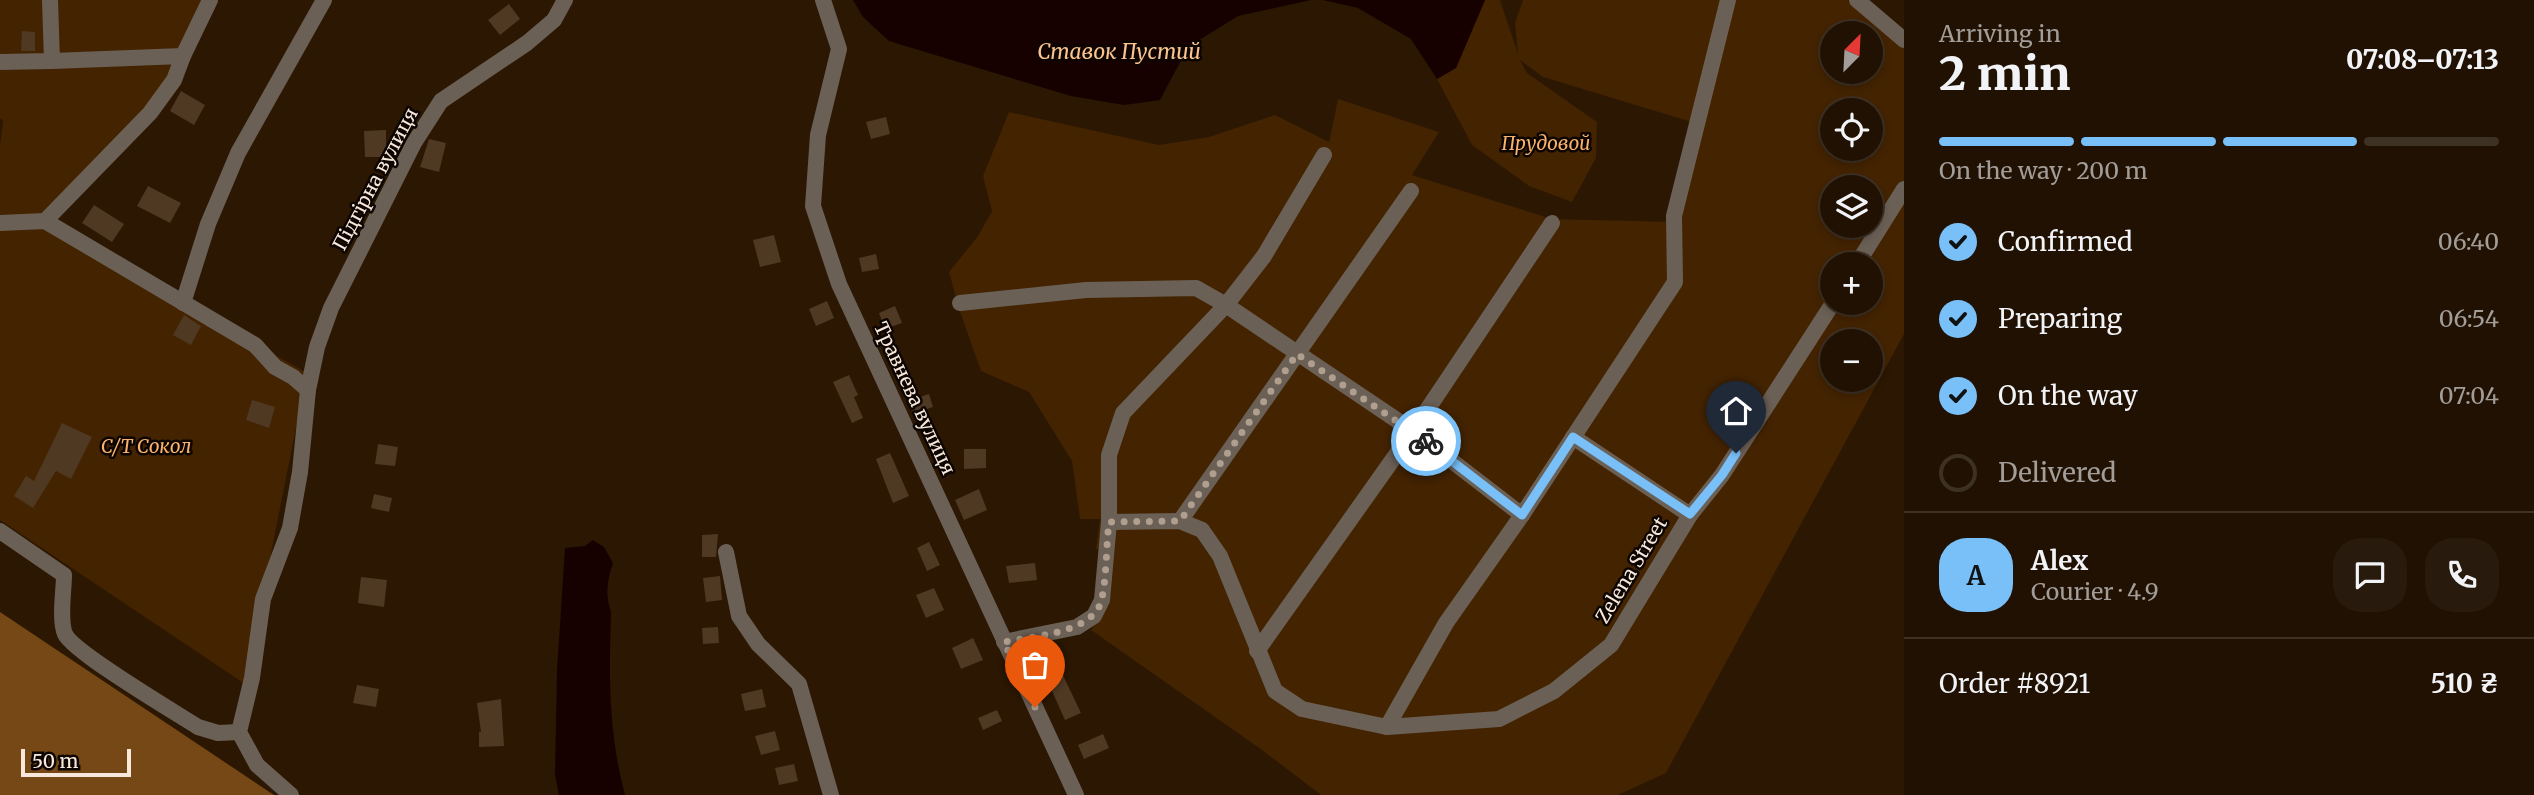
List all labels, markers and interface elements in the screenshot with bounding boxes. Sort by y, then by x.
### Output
text: Arriving in [1939,19,2061,48]
north arrow [1820,21,1883,84]
map controls [1820,21,1883,392]
water label: Ставок Пустий [1037,38,1201,65]
text: 07:08–07:13 [2346,43,2499,76]
text: 2 min [1939,45,2071,103]
button: locate [1820,98,1883,161]
street label: Підгірна вулиця [327,104,423,254]
park label: Прудовой [1502,131,1590,155]
text: On the way · 200 m [1939,156,2148,185]
button: layers [1820,175,1883,238]
icon: check [1939,223,1977,261]
text: Confirmed [1998,225,2133,258]
text: 06:40 [2438,227,2499,256]
button: + [1820,252,1883,315]
icon: check [1939,300,1977,338]
text: Preparing [1998,302,2122,335]
text: 06:54 [2439,304,2499,333]
street label: Травнева вулиця [869,318,961,478]
button: − [1820,329,1883,392]
icon: check [1939,377,1977,415]
text: On the way [1998,379,2138,412]
pin [1706,381,1766,453]
text: 07:04 [2439,381,2499,410]
icon: home [1717,392,1755,430]
courier [1391,406,1461,476]
icon: bike [1407,422,1445,460]
park label: С/Т Сокол [101,434,191,458]
text: Delivered [1998,456,2117,489]
street label: Zelena Street [1590,512,1672,627]
button: chat [2333,538,2407,612]
button: phone [2425,538,2499,612]
text: Alex [2031,544,2088,577]
text: A [1967,559,1985,592]
text: Courier · 4.9 [2031,577,2159,606]
pin [1005,635,1065,707]
icon: bag [1016,646,1054,684]
text: Order #8921 [1939,667,2090,700]
text: 510 ₴ [2431,667,2499,700]
scale bar [21,746,131,778]
text: 50 m [32,749,78,773]

